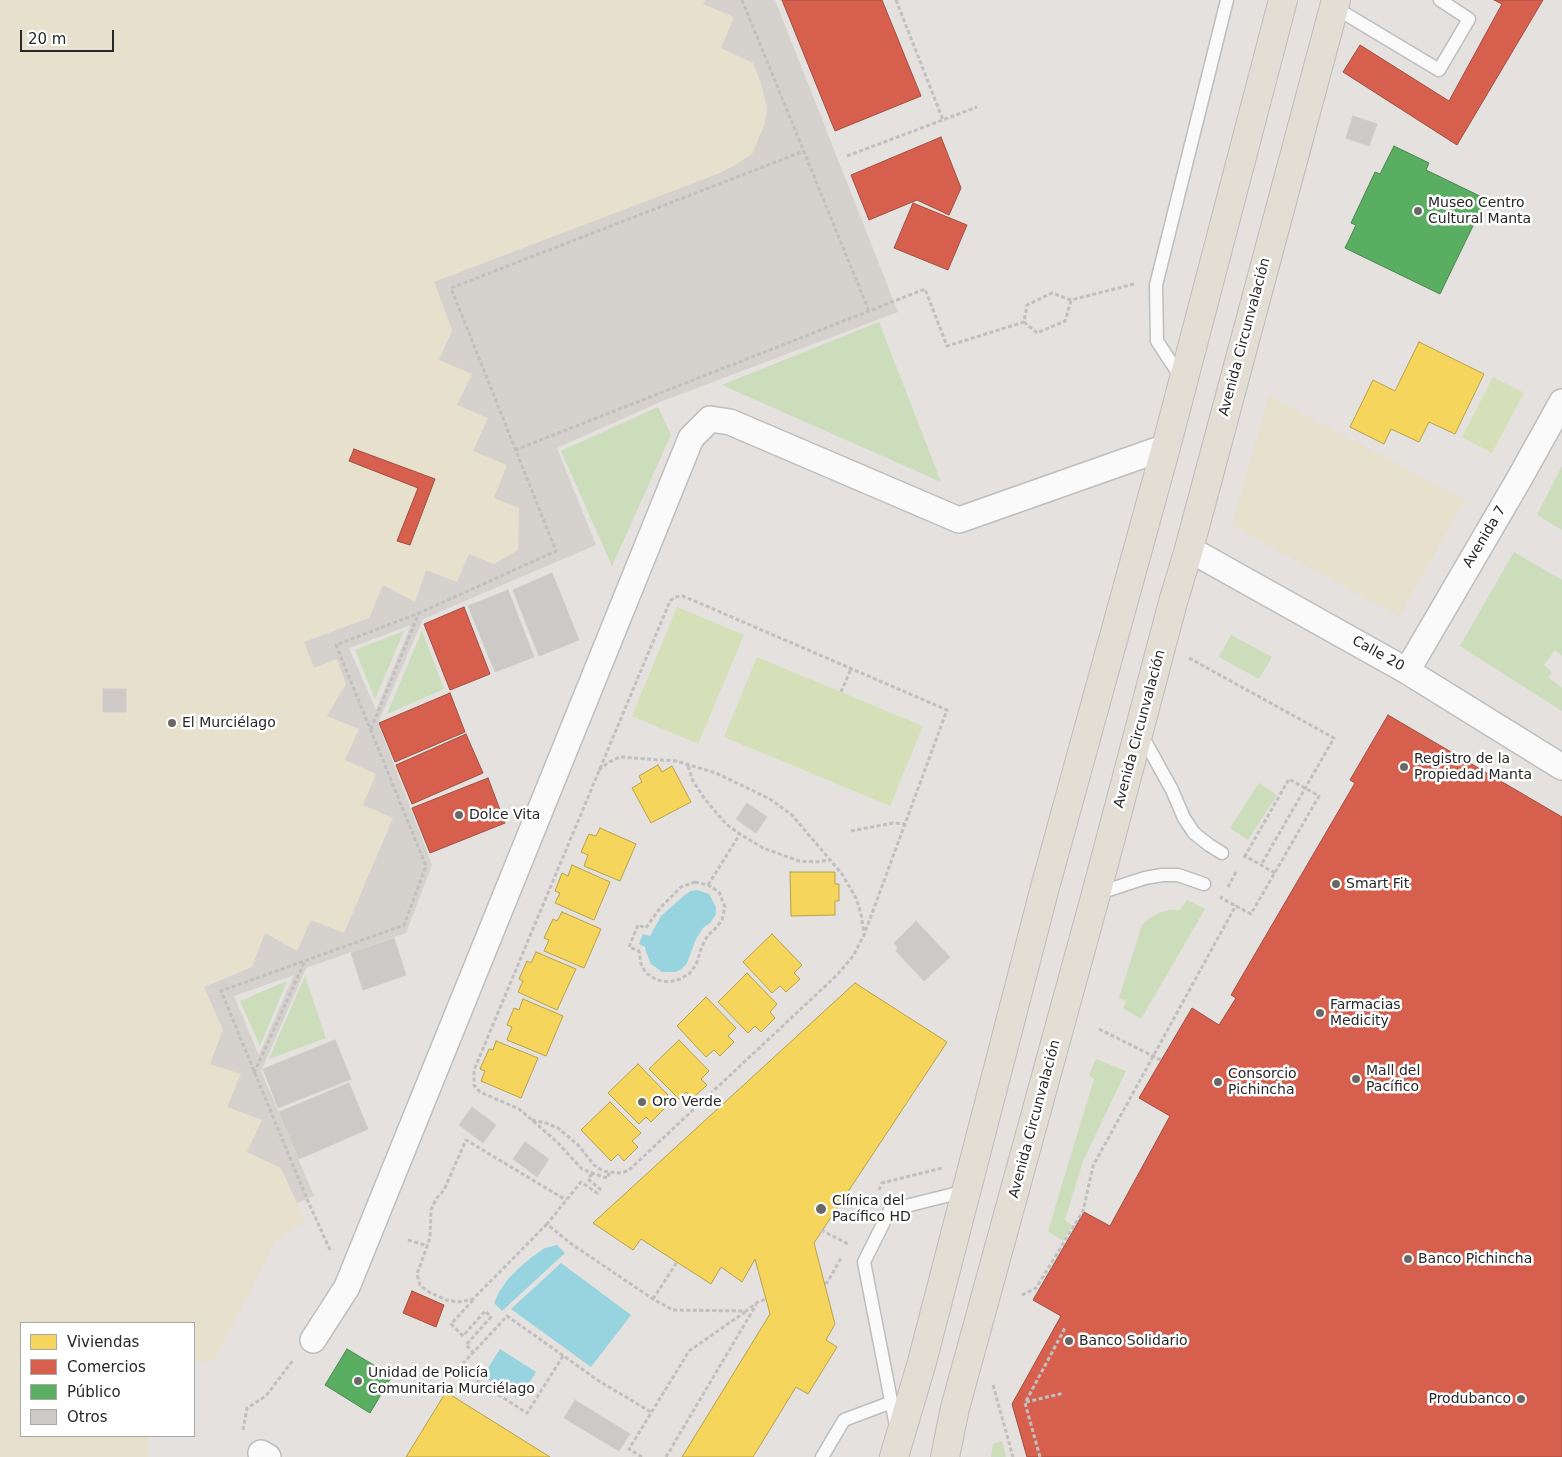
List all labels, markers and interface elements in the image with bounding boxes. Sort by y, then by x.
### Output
scale bar [22,20,116,52]
text: 20 m [28,30,66,48]
place label: Museo Centro Cultural Manta [1428,195,1531,228]
marker: Museo Centro Cultural Manta [1412,205,1424,217]
street label: Avenida Circunvalación [1216,256,1274,418]
street label: Avenida 7 [1460,503,1510,571]
street label: Calle 20 [1349,633,1407,675]
street label: Avenida Circunvalación [1111,648,1169,810]
place label: El Murciélago [182,715,276,731]
marker: El Murciélago [166,717,178,729]
place label: Registro de la Propiedad Manta [1414,751,1532,784]
marker: Registro de la Propiedad Manta [1398,761,1410,773]
place label: Dolce Vita [469,807,540,823]
marker: Dolce Vita [453,809,465,821]
place label: Smart Fit [1346,876,1409,892]
marker: Smart Fit [1330,878,1342,890]
place label: Farmacias Medicity [1330,997,1401,1030]
marker: Farmacias Medicity [1314,1007,1326,1019]
street label: Avenida Circunvalación [1006,1038,1064,1200]
place label: Mall del Pacífico [1366,1063,1420,1096]
place label: Consorcio Pichincha [1228,1066,1297,1098]
marker: Mall del Pacífico [1350,1073,1362,1085]
marker: Consorcio Pichincha [1212,1076,1224,1088]
place label: Oro Verde [652,1094,722,1110]
marker: Oro Verde [636,1096,648,1108]
place label: Clínica del Pacífico HD [832,1193,911,1226]
marker: Clínica del Pacífico HD [814,1202,828,1216]
place label: Banco Pichincha [1418,1251,1532,1267]
marker: Banco Pichincha [1402,1253,1414,1265]
legend [20,1322,195,1437]
text: Viviendas [67,1333,139,1351]
place label: Banco Solidario [1079,1333,1188,1349]
marker: Banco Solidario [1063,1335,1075,1347]
text: Comercios [67,1358,146,1376]
place label: Unidad de Policía Comunitaria Murciélago [368,1365,535,1398]
marker: Unidad de Policía Comunitaria Murciélago [352,1375,364,1387]
text: Público [67,1383,121,1401]
place label: Produbanco [1428,1391,1511,1407]
marker: Produbanco [1515,1393,1527,1405]
text: Otros [67,1408,108,1426]

